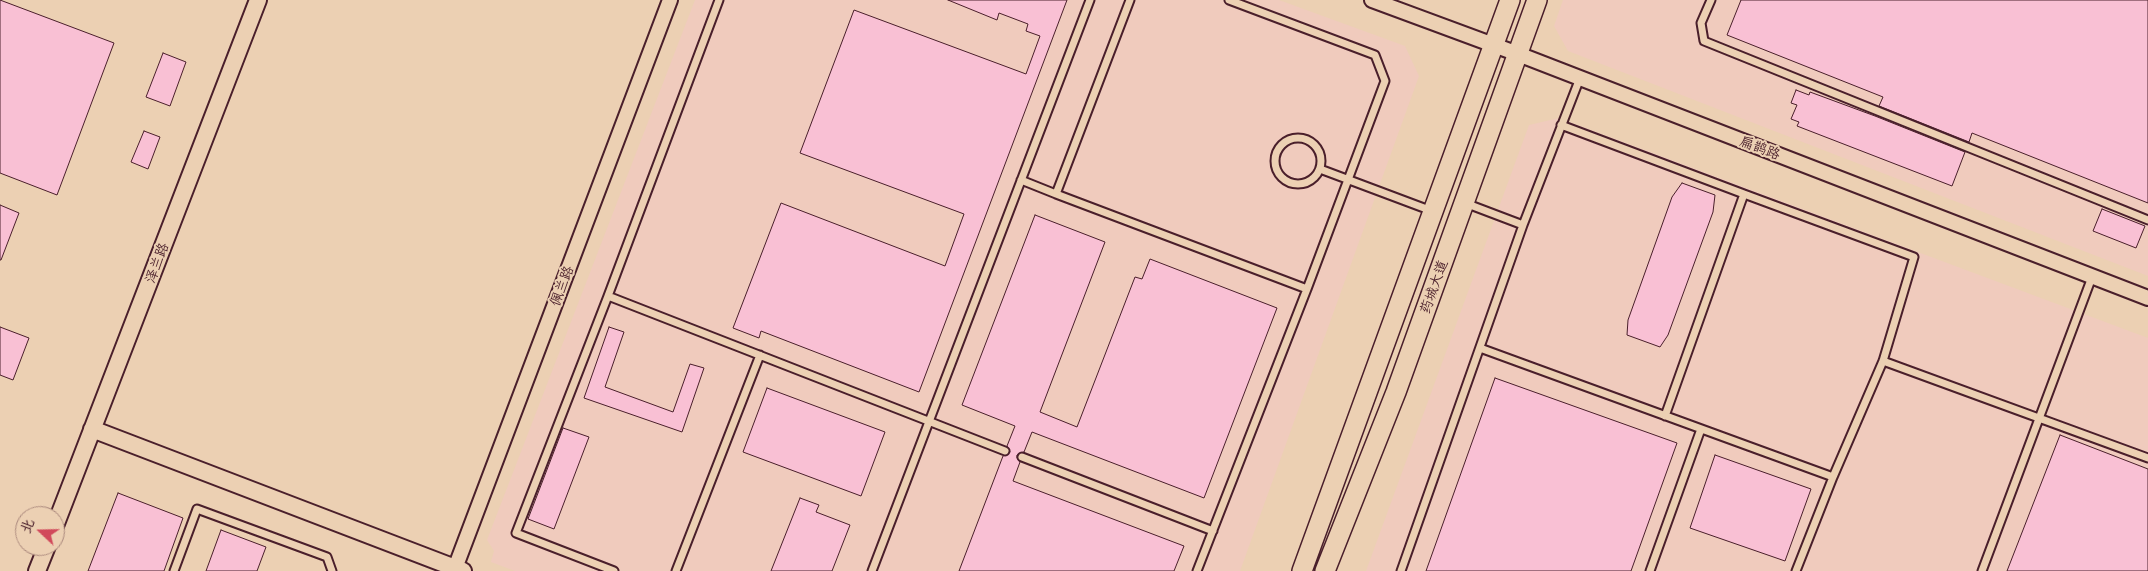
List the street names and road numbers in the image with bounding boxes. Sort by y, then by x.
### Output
street label: 扁鹊路 [1737,133,1783,163]
street label: 泽兰路 [142,240,172,286]
street label: 药城大道 [1417,258,1451,316]
street label: 佩兰路 [547,263,577,309]

